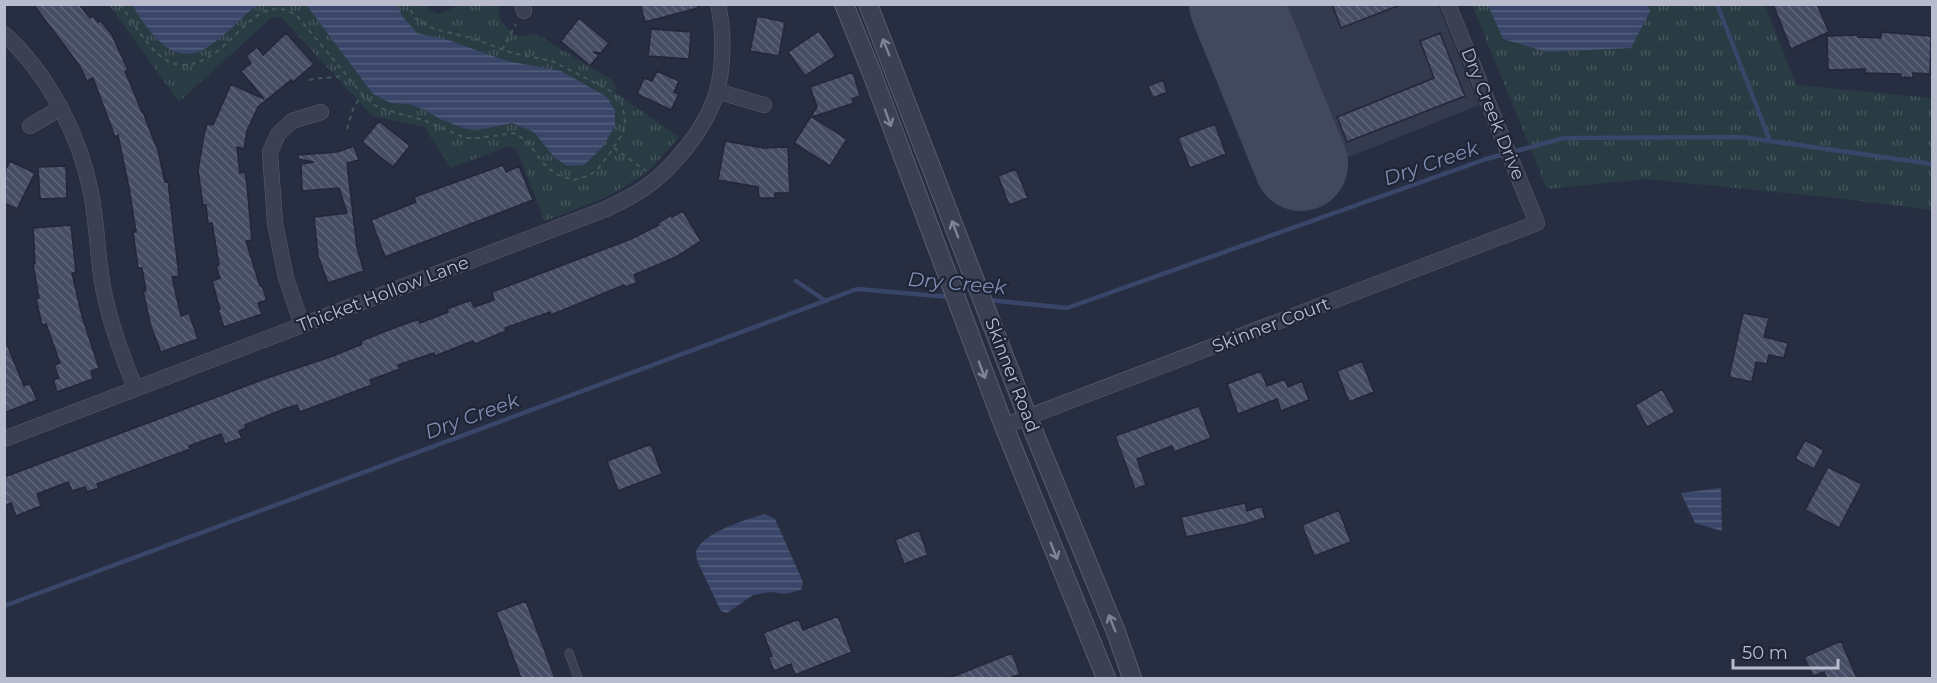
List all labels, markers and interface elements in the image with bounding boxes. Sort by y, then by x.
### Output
one-way arrow [879,39,890,57]
street label: Dry Creek Drive [1456,45,1530,183]
one-way arrow [883,108,894,126]
water label: Dry Creek [1380,135,1483,190]
one-way arrow [949,221,960,239]
street label: Thicket Hollow Lane [294,251,472,337]
water label: Dry Creek [907,267,1008,299]
street label: Skinner Court [1209,292,1333,358]
street label: Skinner Road [980,315,1044,435]
one-way arrow [977,360,988,379]
water label: Dry Creek [422,387,524,444]
one-way arrow [1049,541,1060,560]
one-way arrow [1106,615,1117,633]
scale bar [1733,632,1838,670]
text: 50 m [1742,642,1788,664]

